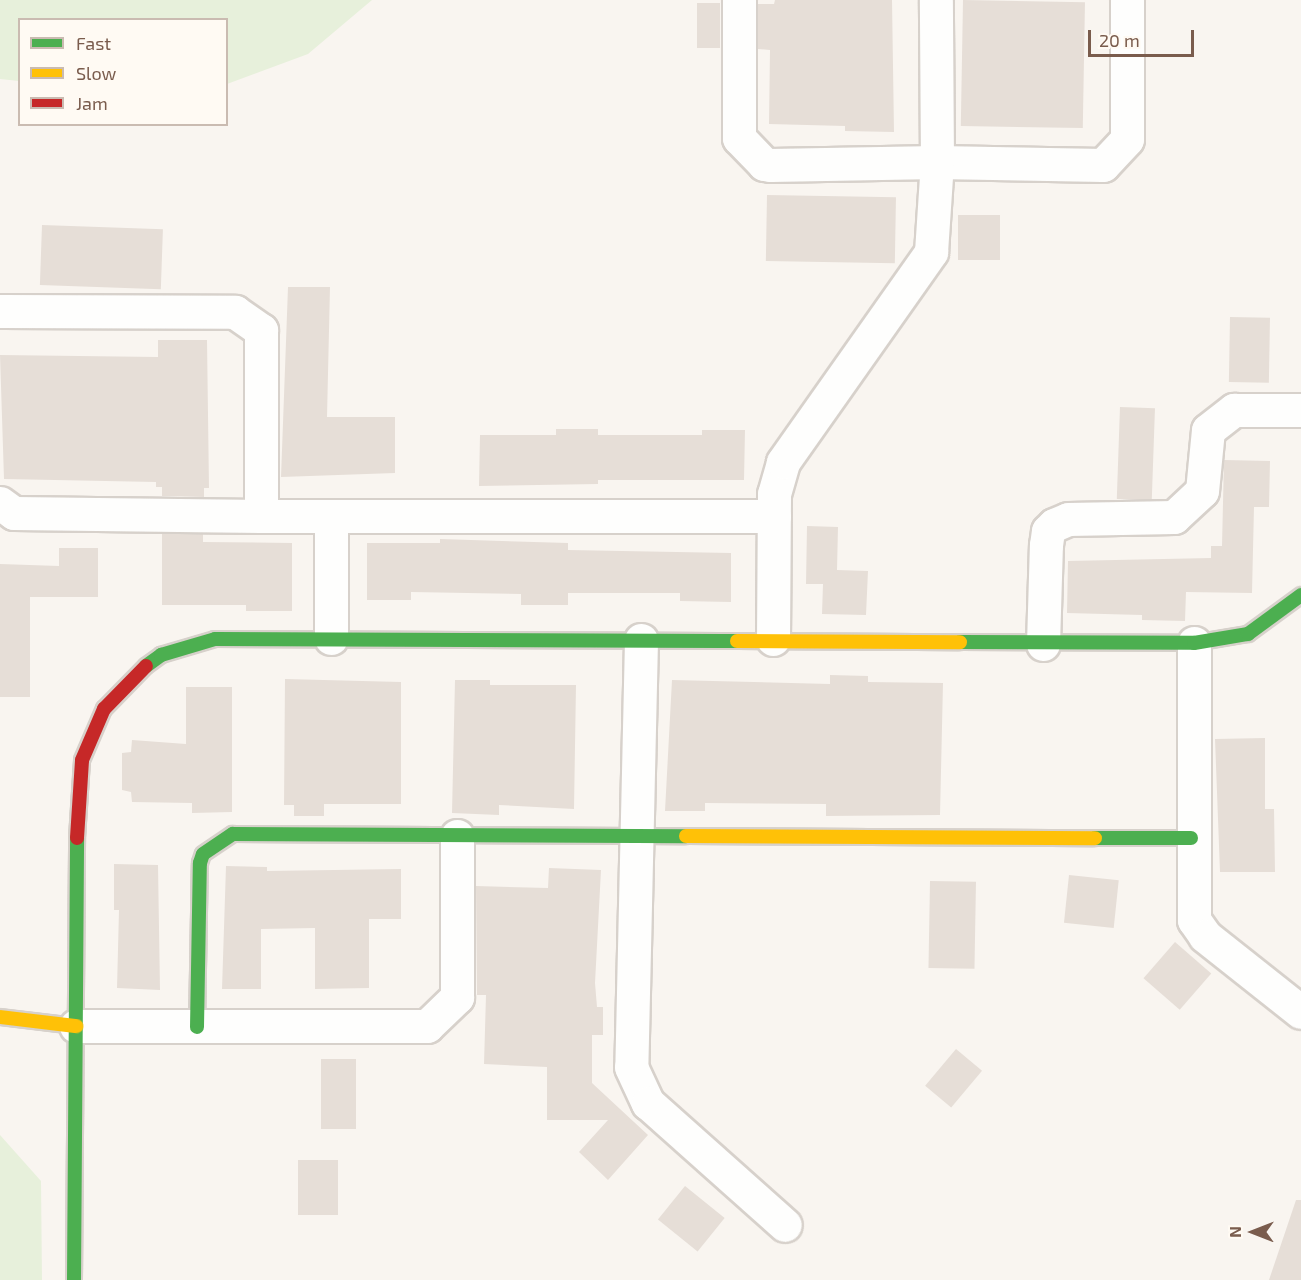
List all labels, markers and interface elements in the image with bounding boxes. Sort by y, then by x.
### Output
legend [18,18,228,126]
scale bar [1091,18,1198,56]
text: 20 m [1099,29,1140,51]
text: Fast [76,32,111,54]
text: Slow [76,62,116,84]
text: Jam [76,92,108,114]
north arrow [1223,1202,1283,1262]
text: N [1225,1226,1244,1238]

